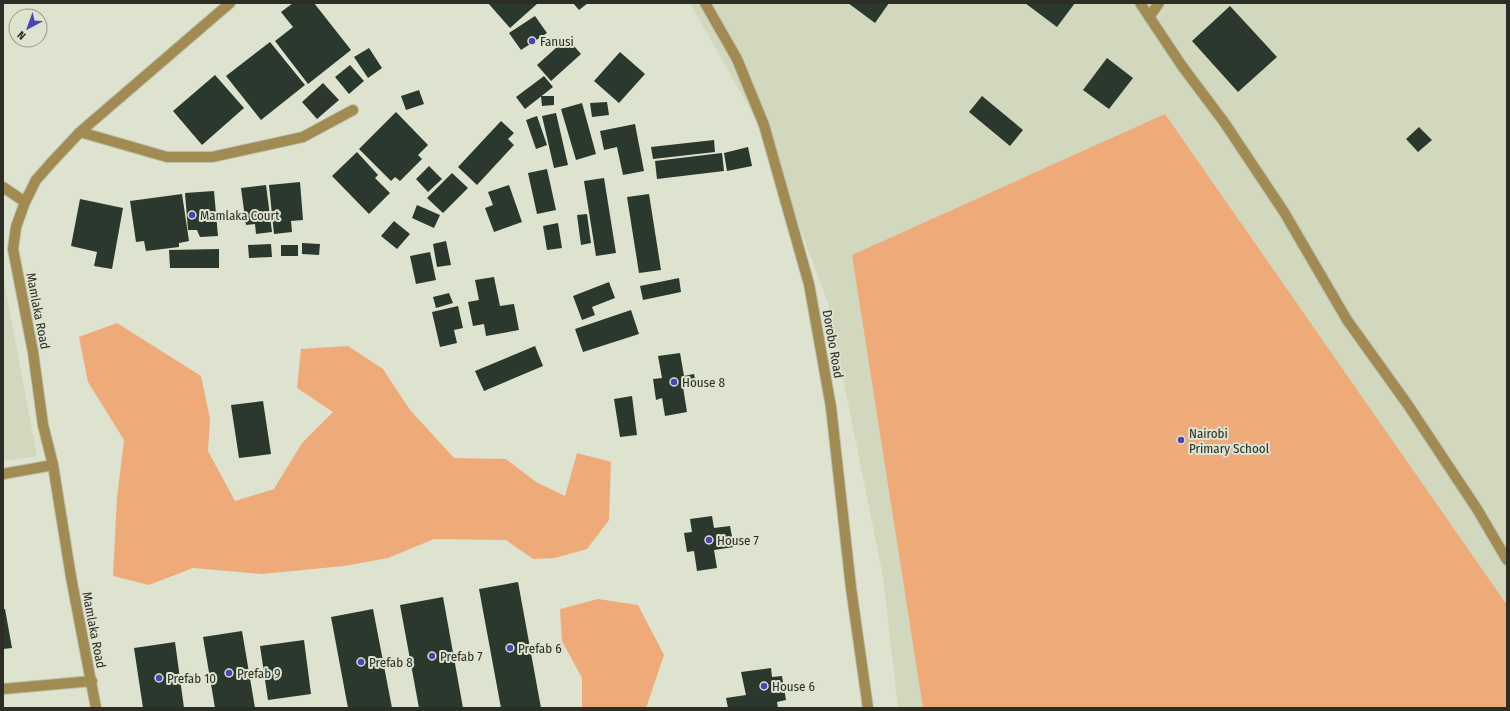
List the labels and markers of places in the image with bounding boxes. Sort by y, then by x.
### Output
place label: Fanusi [540,34,574,49]
marker: Fanusi [527,36,537,46]
place label: Mamlaka Court [200,208,280,223]
marker: Mamlaka Court [187,210,197,220]
place label: House 8 [682,375,725,390]
marker: House 8 [669,377,679,387]
place label: Nairobi Primary School [1189,426,1270,456]
marker: Nairobi Primary School [1176,435,1186,445]
place label: House 7 [717,533,759,548]
marker: House 7 [704,535,714,545]
place label: Prefab 6 [518,641,562,656]
marker: Prefab 6 [505,643,515,653]
place label: Prefab 7 [440,649,482,664]
marker: Prefab 7 [427,651,437,661]
place label: Prefab 8 [369,655,413,670]
marker: Prefab 8 [356,657,366,667]
place label: Prefab 9 [237,666,281,681]
marker: Prefab 9 [224,668,234,678]
place label: Prefab 10 [167,671,216,686]
marker: Prefab 10 [154,673,164,683]
place label: House 6 [772,679,815,694]
marker: House 6 [759,681,769,691]

